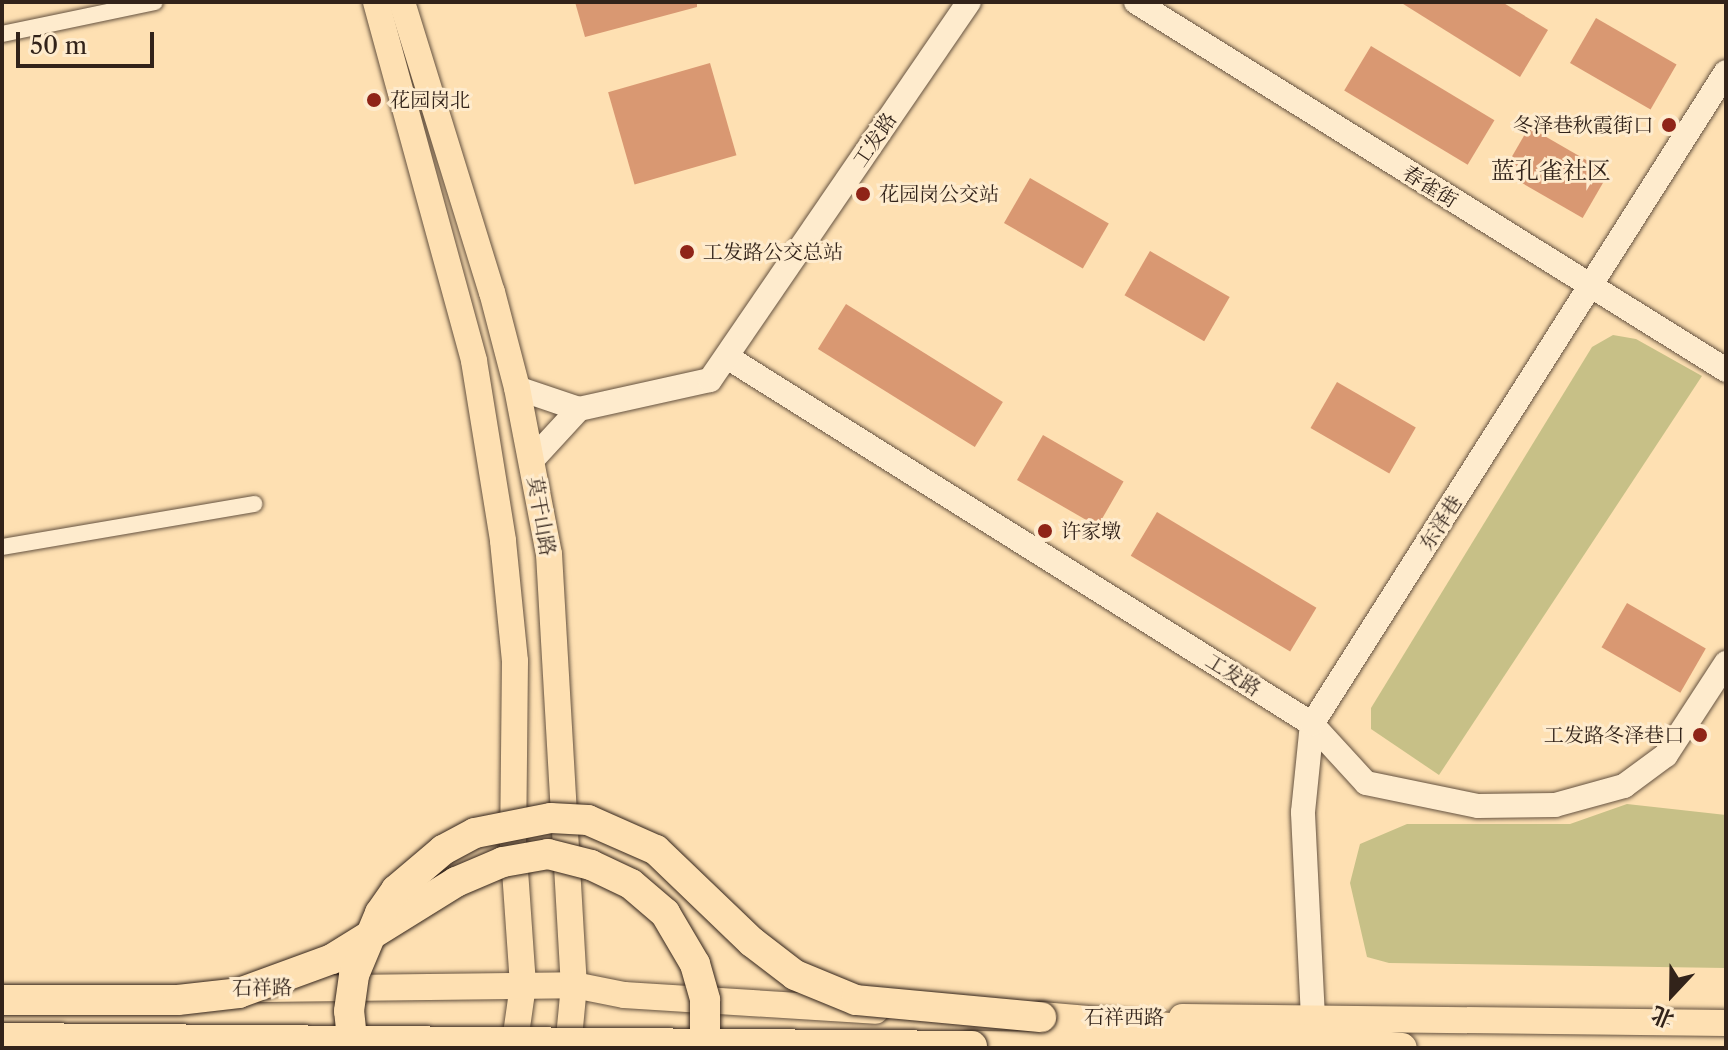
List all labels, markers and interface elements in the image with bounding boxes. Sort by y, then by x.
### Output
scale bar [20,16,158,66]
text: 50 m [30,31,87,60]
place label: 花园岗北 [390,88,470,112]
marker: 花园岗北 [365,91,383,109]
street label: 工发路 [848,108,902,172]
place label: 冬泽巷秋霞街口 [1513,113,1653,137]
marker: 冬泽巷秋霞街口 [1660,116,1678,134]
district label: 蓝孔雀社区 [1491,157,1611,185]
street label: 春雀街 [1398,161,1462,213]
place label: 花园岗公交站 [879,182,999,206]
marker: 花园岗公交站 [854,185,872,203]
place label: 工发路公交总站 [703,240,843,264]
marker: 工发路公交总站 [678,243,696,261]
street label: 莫干山路 [522,475,560,557]
street label: 东泽巷 [1415,491,1467,555]
place label: 许家墩 [1061,519,1121,543]
marker: 许家墩 [1036,522,1054,540]
street label: 工发路 [1201,649,1265,701]
place label: 工发路冬泽巷口 [1544,723,1684,747]
marker: 工发路冬泽巷口 [1691,726,1709,744]
north arrow [1632,954,1712,1034]
street label: 石祥路 [232,975,292,1001]
text: 北 [1648,1000,1678,1033]
street label: 石祥西路 [1084,1005,1164,1029]

